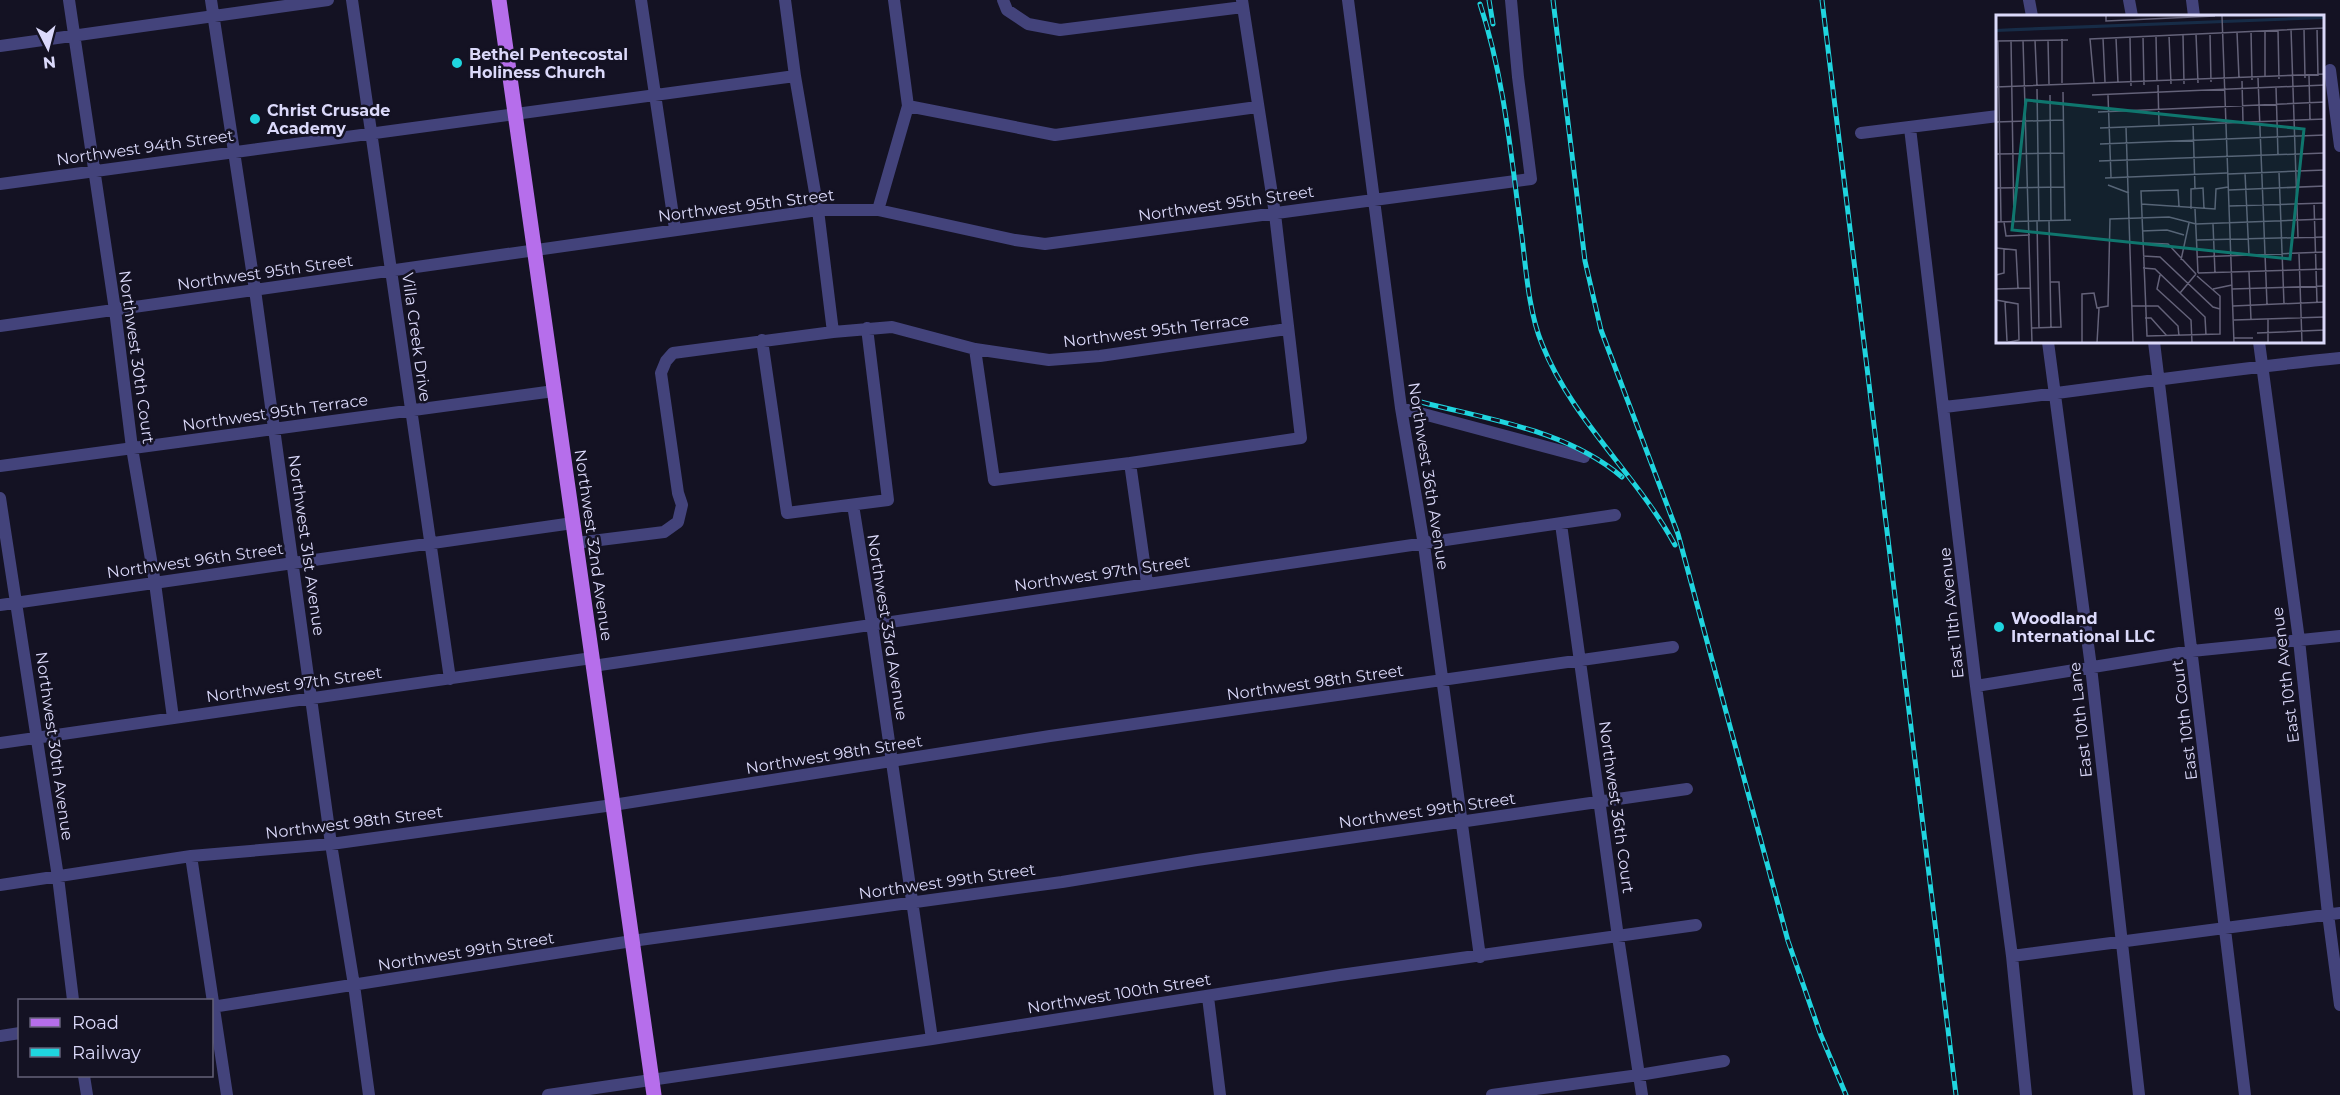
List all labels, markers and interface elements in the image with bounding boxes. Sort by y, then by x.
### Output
inset map [1996,15,2325,344]
north arrow [18,18,78,78]
place label: Bethel Pentecostal Holiness Church [469,45,628,82]
text: N [42,52,57,73]
marker: Bethel Pentecostal Holiness Church [450,56,464,70]
place label: Christ Crusade Academy [266,101,390,138]
marker: Christ Crusade Academy [248,112,262,126]
street label: Northwest 94th Street [55,126,236,169]
street label: Northwest 95th Street [1137,182,1316,225]
street label: Northwest 95th Street [657,185,836,226]
street label: Northwest 95th Street [176,251,355,294]
street label: Northwest 30th Court [115,269,158,446]
street label: Villa Creek Drive [398,271,435,403]
street label: Northwest 95th Terrace [1062,310,1250,351]
street label: Northwest 36th Avenue [1404,381,1453,571]
street label: Northwest 95th Terrace [181,390,369,435]
street label: Northwest 32nd Avenue [571,448,616,642]
street label: Northwest 31st Avenue [284,453,329,637]
street label: Northwest 33rd Avenue [863,533,912,722]
street label: Northwest 96th Street [106,539,285,582]
street label: East 11th Avenue [1935,546,1968,680]
street label: Northwest 97th Street [1013,552,1192,595]
street label: East 10th Avenue [2268,606,2303,744]
place label: Woodland International LLC [2011,609,2156,646]
marker: Woodland International LLC [1992,620,2006,634]
street label: Northwest 30th Avenue [32,650,77,842]
street label: East 10th Court [2168,658,2201,781]
street label: Northwest 98th Street [1225,661,1405,704]
street label: East 10th Lane [2065,661,2096,779]
street label: Northwest 97th Street [205,663,384,706]
street label: Northwest 36th Court [1595,720,1638,895]
street label: Northwest 98th Street [744,731,924,778]
street label: Northwest 99th Street [1337,789,1517,832]
street label: Northwest 98th Street [264,802,444,843]
street label: Northwest 99th Street [857,860,1037,903]
street label: Northwest 99th Street [377,928,556,975]
street label: Northwest 100th Street [1026,969,1213,1017]
legend [18,999,213,1077]
text: Road [72,1012,119,1034]
text: Railway [72,1042,141,1064]

